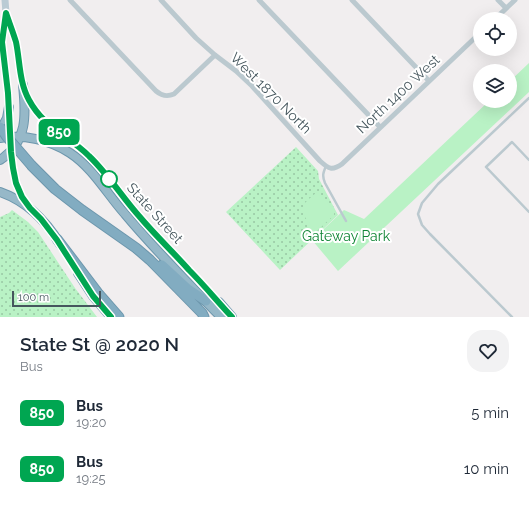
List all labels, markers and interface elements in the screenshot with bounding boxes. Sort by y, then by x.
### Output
map controls [473,12,517,108]
button: locate [473,12,517,56]
street label: West 1870 North [227,49,315,137]
street label: North 1400 West [353,51,443,137]
button: layers [473,64,517,108]
line badge: 850 [36,119,82,145]
text: 850 [47,124,71,140]
unlabelled marker [100,170,118,188]
street label: State Street [124,179,187,247]
park label: Gateway Park [302,228,391,244]
scale bar [12,289,101,308]
text: 100 m [18,291,49,304]
button: heart [467,330,509,372]
text: State St @ 2020 N [20,333,179,355]
text: Bus [20,359,43,374]
text: Bus [76,397,103,415]
text: 5 min [471,404,509,422]
text: 850 [30,405,54,421]
text: 19:20 [76,415,106,430]
text: Bus [76,453,103,471]
text: 10 min [464,460,509,478]
text: 850 [30,461,54,477]
text: 19:25 [76,471,105,486]

